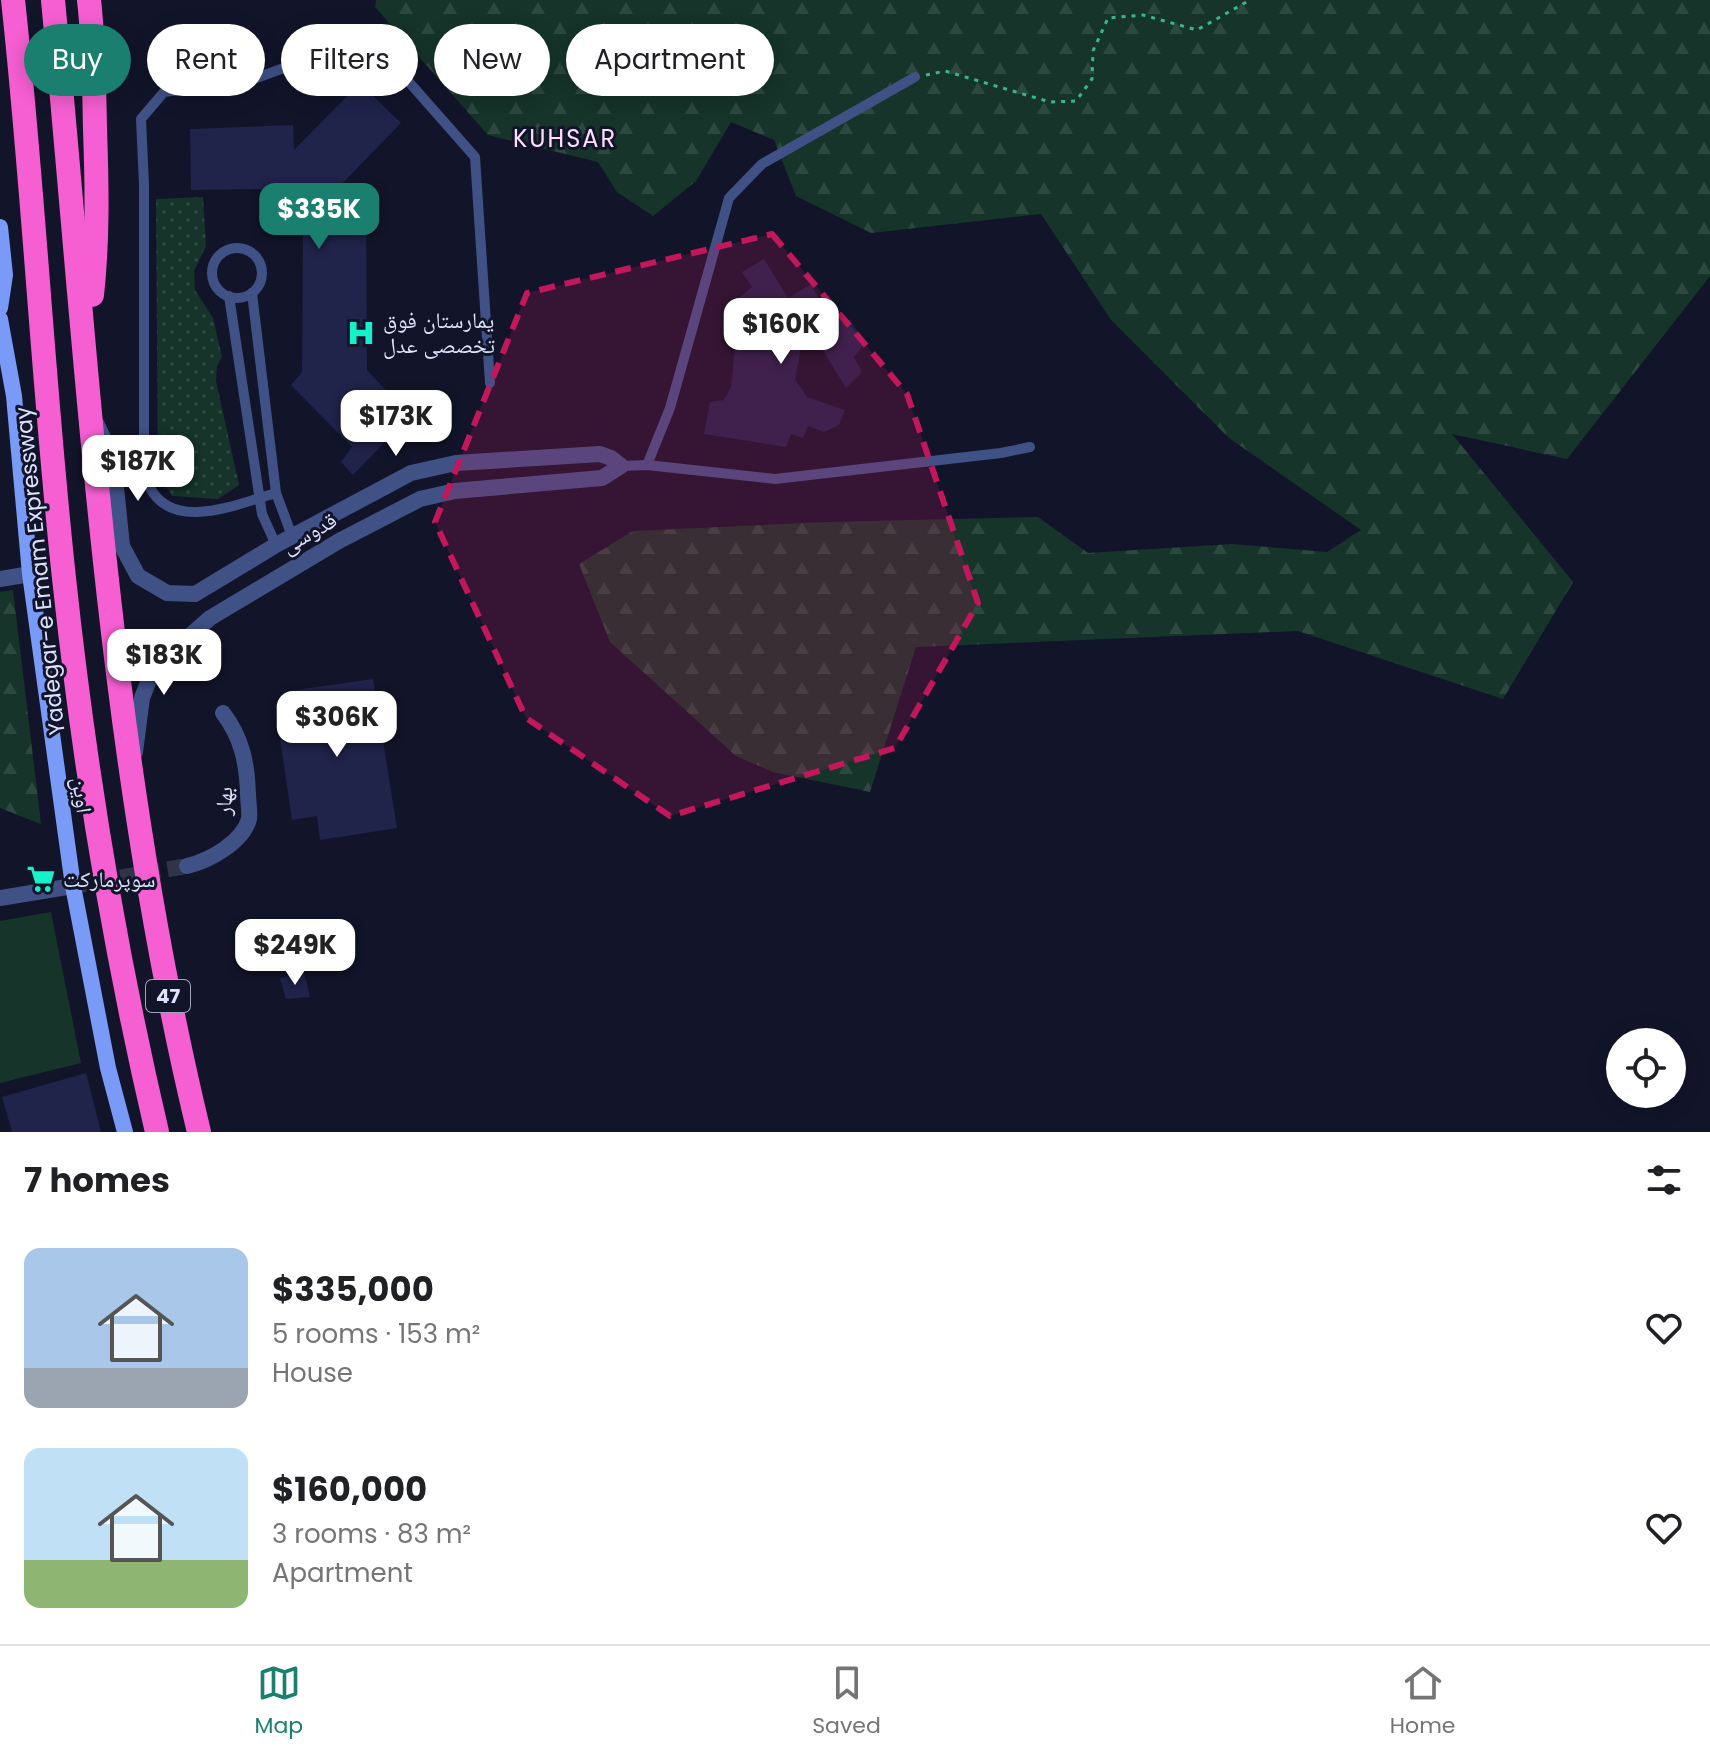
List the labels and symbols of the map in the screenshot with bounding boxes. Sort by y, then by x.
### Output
district label: KUHSAR [513,122,617,155]
pin: $335K [263,183,375,251]
pin: $160K [725,298,837,366]
place label: یمارستان فوق تخصصی عدل [383,305,496,361]
hospital icon: یمارستان فوق تخصصی عدل [346,318,376,348]
pin: $173K [340,390,452,458]
street label: Yadegar-e Emam Expressway [7,405,73,737]
pin: $187K [82,435,194,503]
street label: قدوسی [275,505,343,561]
pin: $183K [108,629,220,697]
pin: $306K [281,691,393,759]
street label: اوین [64,775,100,815]
street label: بهار [207,786,240,817]
supermarket icon: سوپرمارکت [26,864,56,894]
place label: سوپرمارکت [63,864,155,895]
pin: $249K [239,919,351,987]
road number: 47 [146,980,190,1012]

